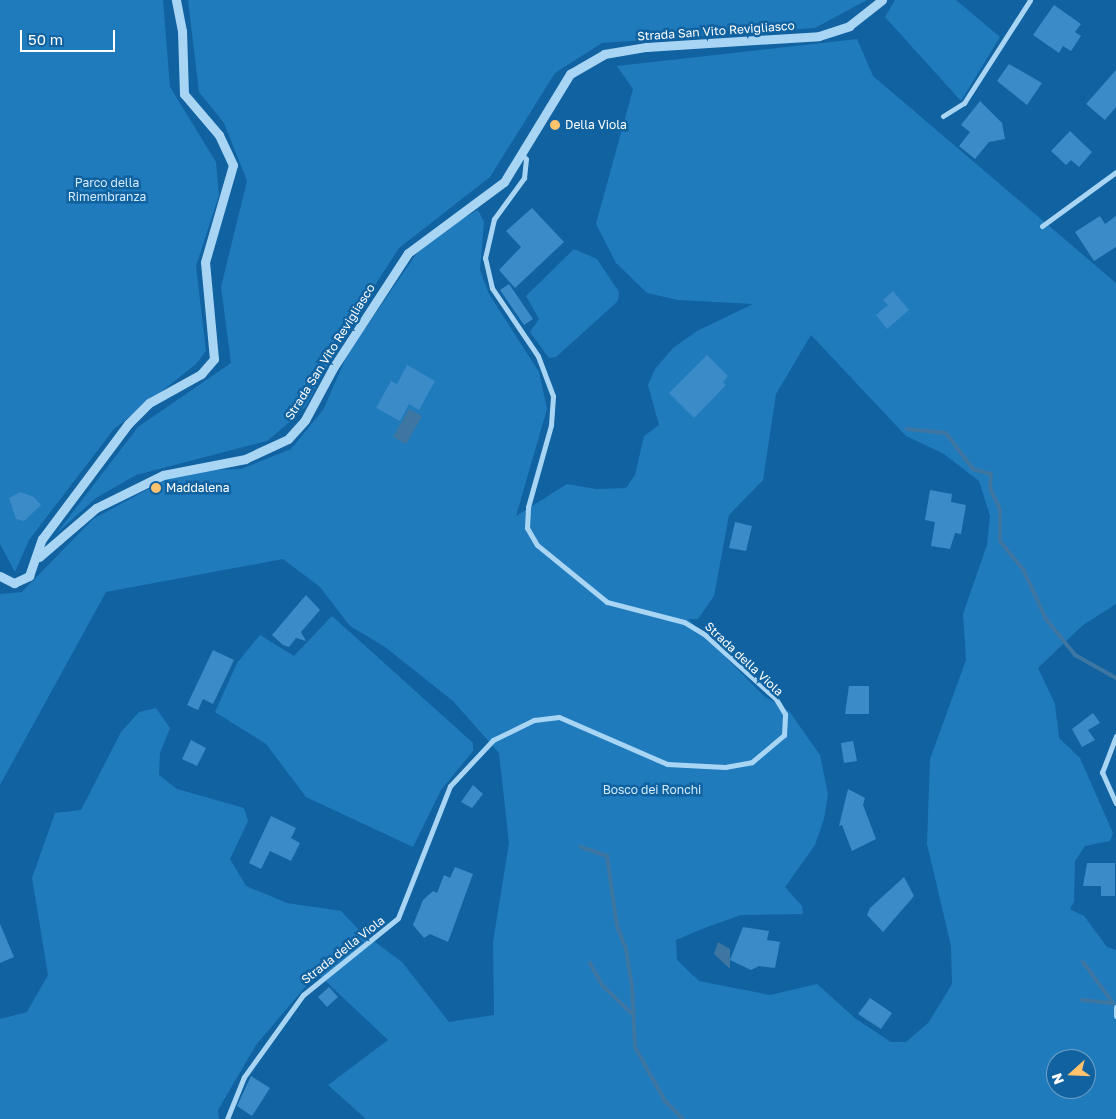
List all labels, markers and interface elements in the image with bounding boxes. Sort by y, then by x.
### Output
street label: Strada San Vito Revigliasco [637,18,795,44]
scale bar [22,20,118,52]
text: 50 m [28,30,63,48]
place label: Della Viola [565,118,627,132]
marker: Della Viola [549,119,561,131]
park label: Parco della Rimembranza [68,176,146,204]
street label: Strada San Vito Revigliasco [282,281,378,423]
place label: Maddalena [166,481,229,495]
marker: Maddalena [150,482,162,494]
street label: Strada della Viola [702,619,786,699]
park label: Bosco dei Ronchi [603,783,701,797]
street label: Strada della Viola [299,913,387,987]
north arrow [1046,1049,1096,1099]
text: N [1048,1071,1067,1087]

